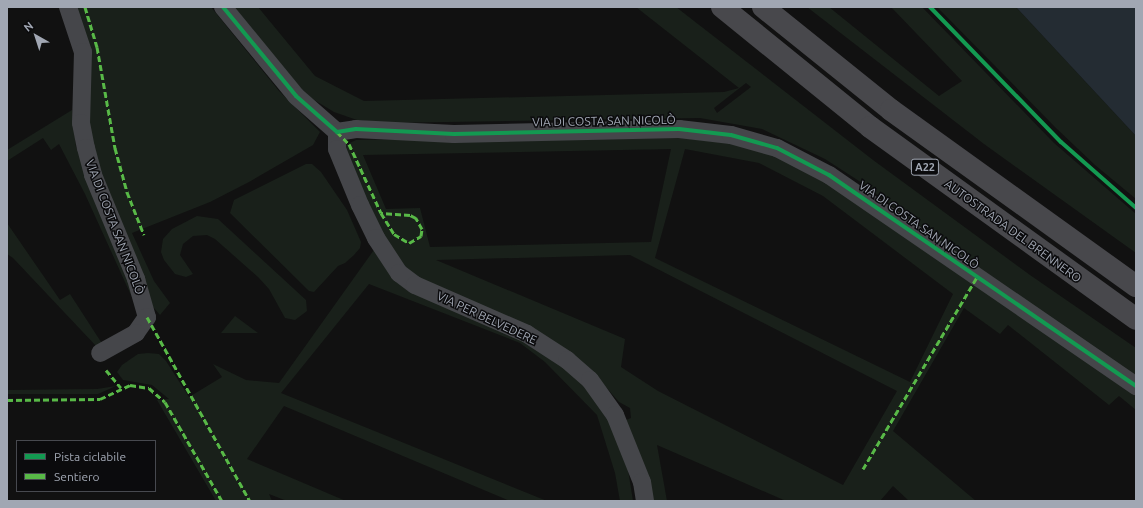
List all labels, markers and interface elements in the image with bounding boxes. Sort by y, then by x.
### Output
north arrow [16,16,56,56]
text: N [21,19,35,34]
street label: VIA DI COSTA SAN NICOLÒ [532,113,676,129]
street label: VIA DI COSTA SAN NICOLÒ [83,157,147,297]
road number: A22 [910,158,940,176]
street label: AUTOSTRADA DEL BRENNERO [942,176,1084,286]
street label: VIA DI COSTA SAN NICOLÒ [856,178,982,272]
street label: VIA PER BELVEDERE [435,289,539,347]
legend [16,440,156,492]
text: Pista ciclabile [54,450,126,463]
text: Sentiero [54,470,100,483]

